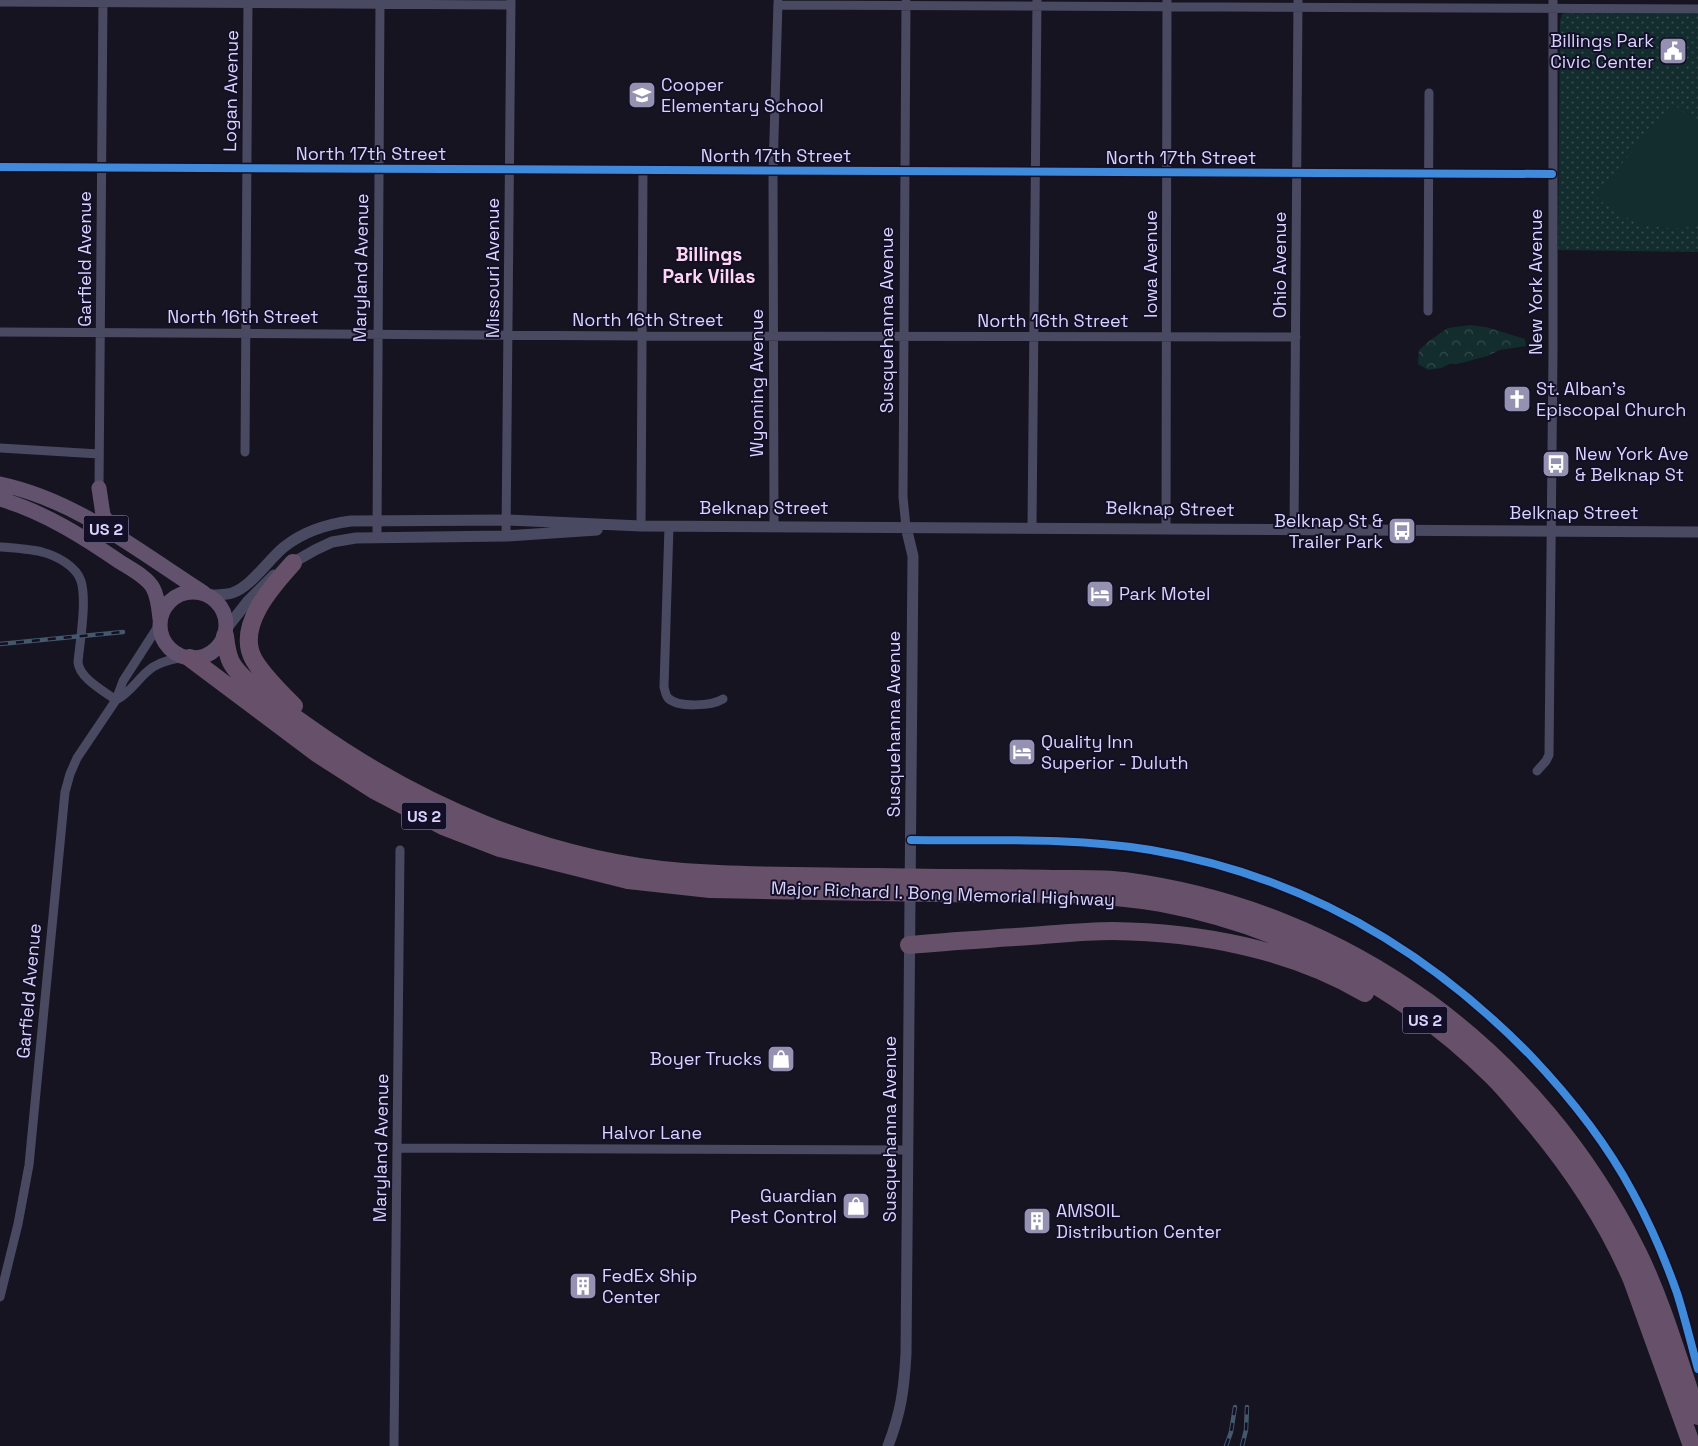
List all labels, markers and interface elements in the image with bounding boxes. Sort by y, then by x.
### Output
place label: Billings Park Civic Center [1550,29,1654,73]
street label: Logan Avenue [218,30,243,152]
public building icon: Billings Park Civic Center [1658,36,1688,66]
place label: Cooper Elementary School [661,73,824,117]
school or university icon: Cooper Elementary School [627,80,657,110]
street label: North 17th Street [296,142,446,165]
street label: North 17th Street [701,144,851,167]
street label: North 17th Street [1106,146,1256,169]
street label: Garfield Avenue [73,191,96,327]
street label: Maryland Avenue [348,193,373,343]
street label: Missouri Avenue [481,198,504,338]
street label: New York Avenue [1524,209,1547,355]
street label: Iowa Avenue [1139,210,1162,318]
street label: Ohio Avenue [1268,212,1291,318]
street label: Susquehanna Avenue [875,227,898,413]
district label: Billings Park Villas [663,242,755,289]
street label: North 16th Street [167,305,319,328]
street label: North 16th Street [572,308,724,331]
street label: Wyoming Avenue [745,309,768,457]
street label: North 16th Street [977,309,1129,332]
place label: St. Alban's Episcopal Church [1536,377,1686,421]
church icon: St. Alban's Episcopal Church [1502,384,1532,414]
place label: New York Ave & Belknap St [1575,442,1689,486]
bus stop icon: New York Ave & Belknap St [1541,449,1571,479]
street label: Belknap Street [699,496,829,519]
street label: Belknap Street [1105,496,1235,521]
street label: Belknap Street [1509,501,1639,524]
place label: Belknap St & Trailer Park [1274,509,1383,553]
road number: US 2 [84,516,128,542]
bus stop icon: Belknap St & Trailer Park [1387,516,1417,546]
hotel icon: Park Motel [1085,579,1115,609]
place label: Park Motel [1119,582,1210,605]
street label: Susquehanna Avenue [882,631,905,817]
place label: Quality Inn Superior - Duluth [1041,730,1189,774]
hotel icon: Quality Inn Superior - Duluth [1007,737,1037,767]
road number: US 2 [402,802,446,829]
street label: Major Richard I. Bong Memorial Highway [771,876,1115,911]
street label: Garfield Avenue [11,922,46,1059]
road number: US 2 [1402,1006,1448,1034]
street label: Susquehanna Avenue [878,1036,901,1222]
shop icon: Boyer Trucks [766,1044,796,1074]
place label: Boyer Trucks [650,1047,762,1070]
street label: Maryland Avenue [368,1073,393,1223]
street label: Halvor Lane [602,1121,702,1144]
place label: Guardian Pest Control [730,1184,837,1228]
shop icon: Guardian Pest Control [841,1191,871,1221]
place label: AMSOIL Distribution Center [1056,1199,1222,1243]
building icon: AMSOIL Distribution Center [1022,1206,1052,1236]
place label: FedEx Ship Center [602,1264,697,1308]
building icon: FedEx Ship Center [568,1271,598,1301]

